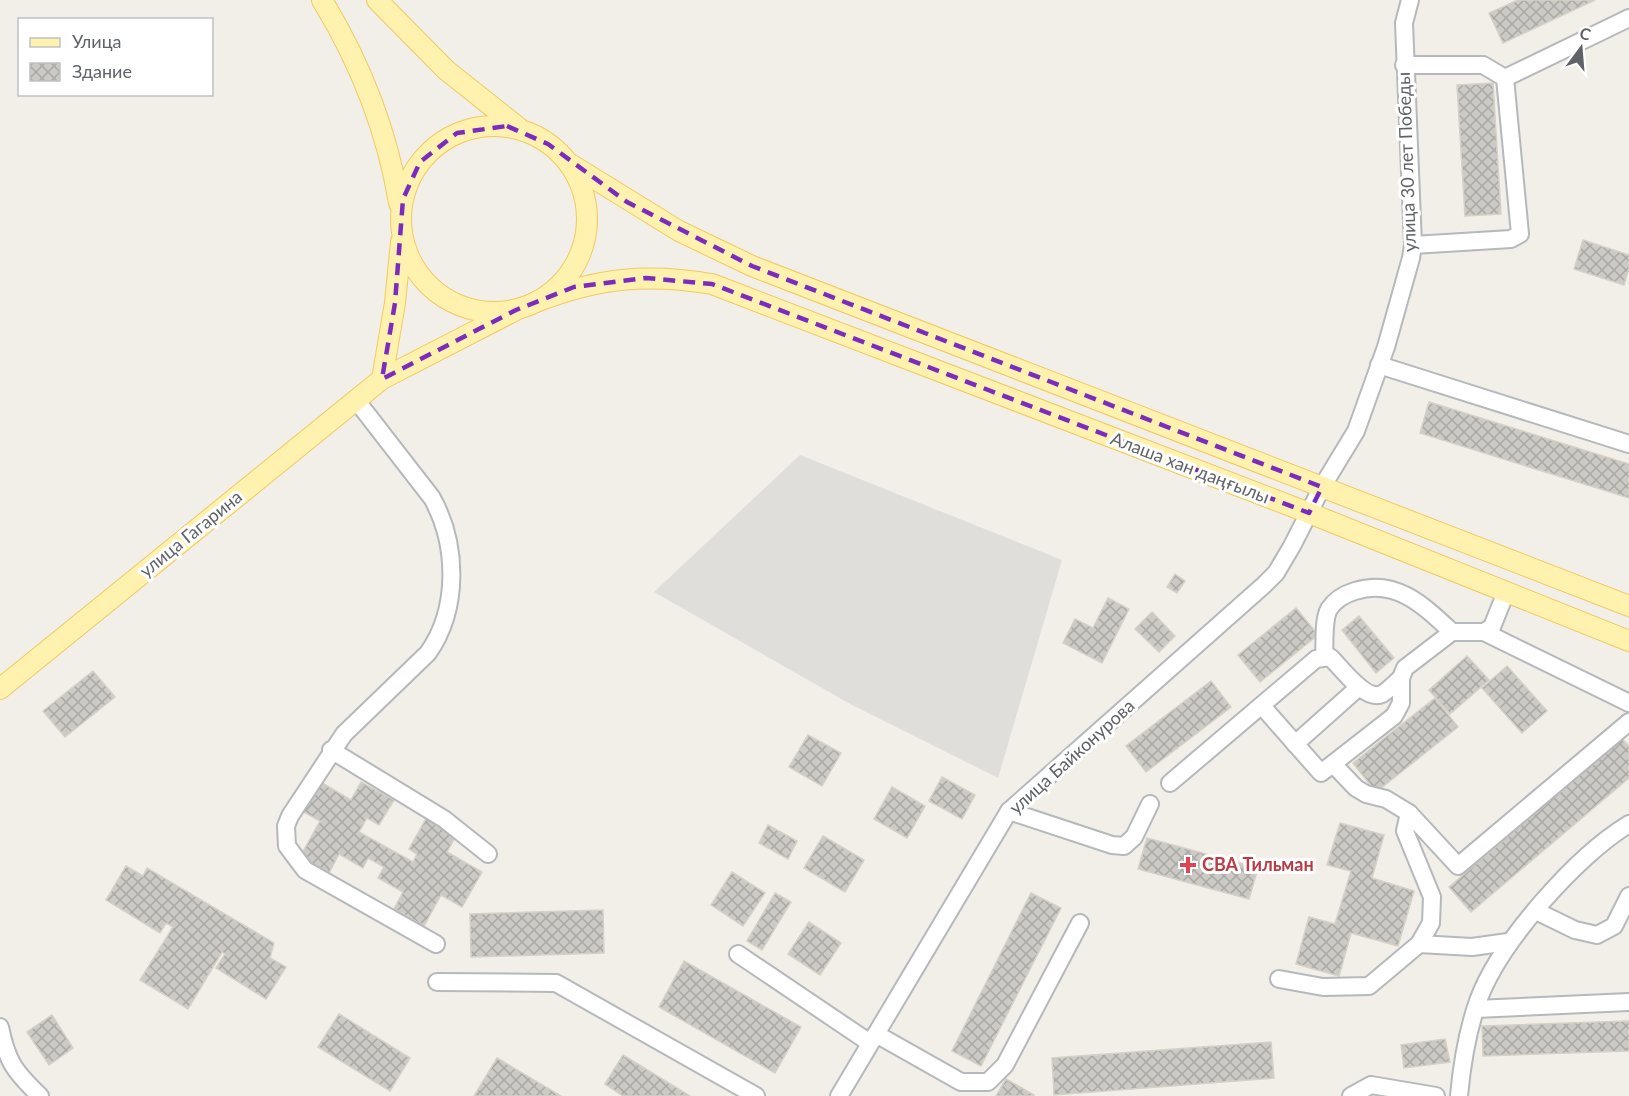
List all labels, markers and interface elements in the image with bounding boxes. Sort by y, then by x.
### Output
legend [18,18,213,96]
north arrow [1551,18,1611,78]
text: С [1578,23,1593,44]
text: Улица [72,30,122,52]
text: Здание [72,60,132,82]
street label: улица 30 лет Победы [1392,72,1420,252]
street label: Алаша хан даңғылы [1108,427,1273,508]
street label: улица Гагарина [135,485,246,581]
street label: улица Байконурова [1004,694,1138,818]
place label: СВА Тильман [1202,853,1314,875]
marker: СВА Тильман [1179,856,1197,874]

